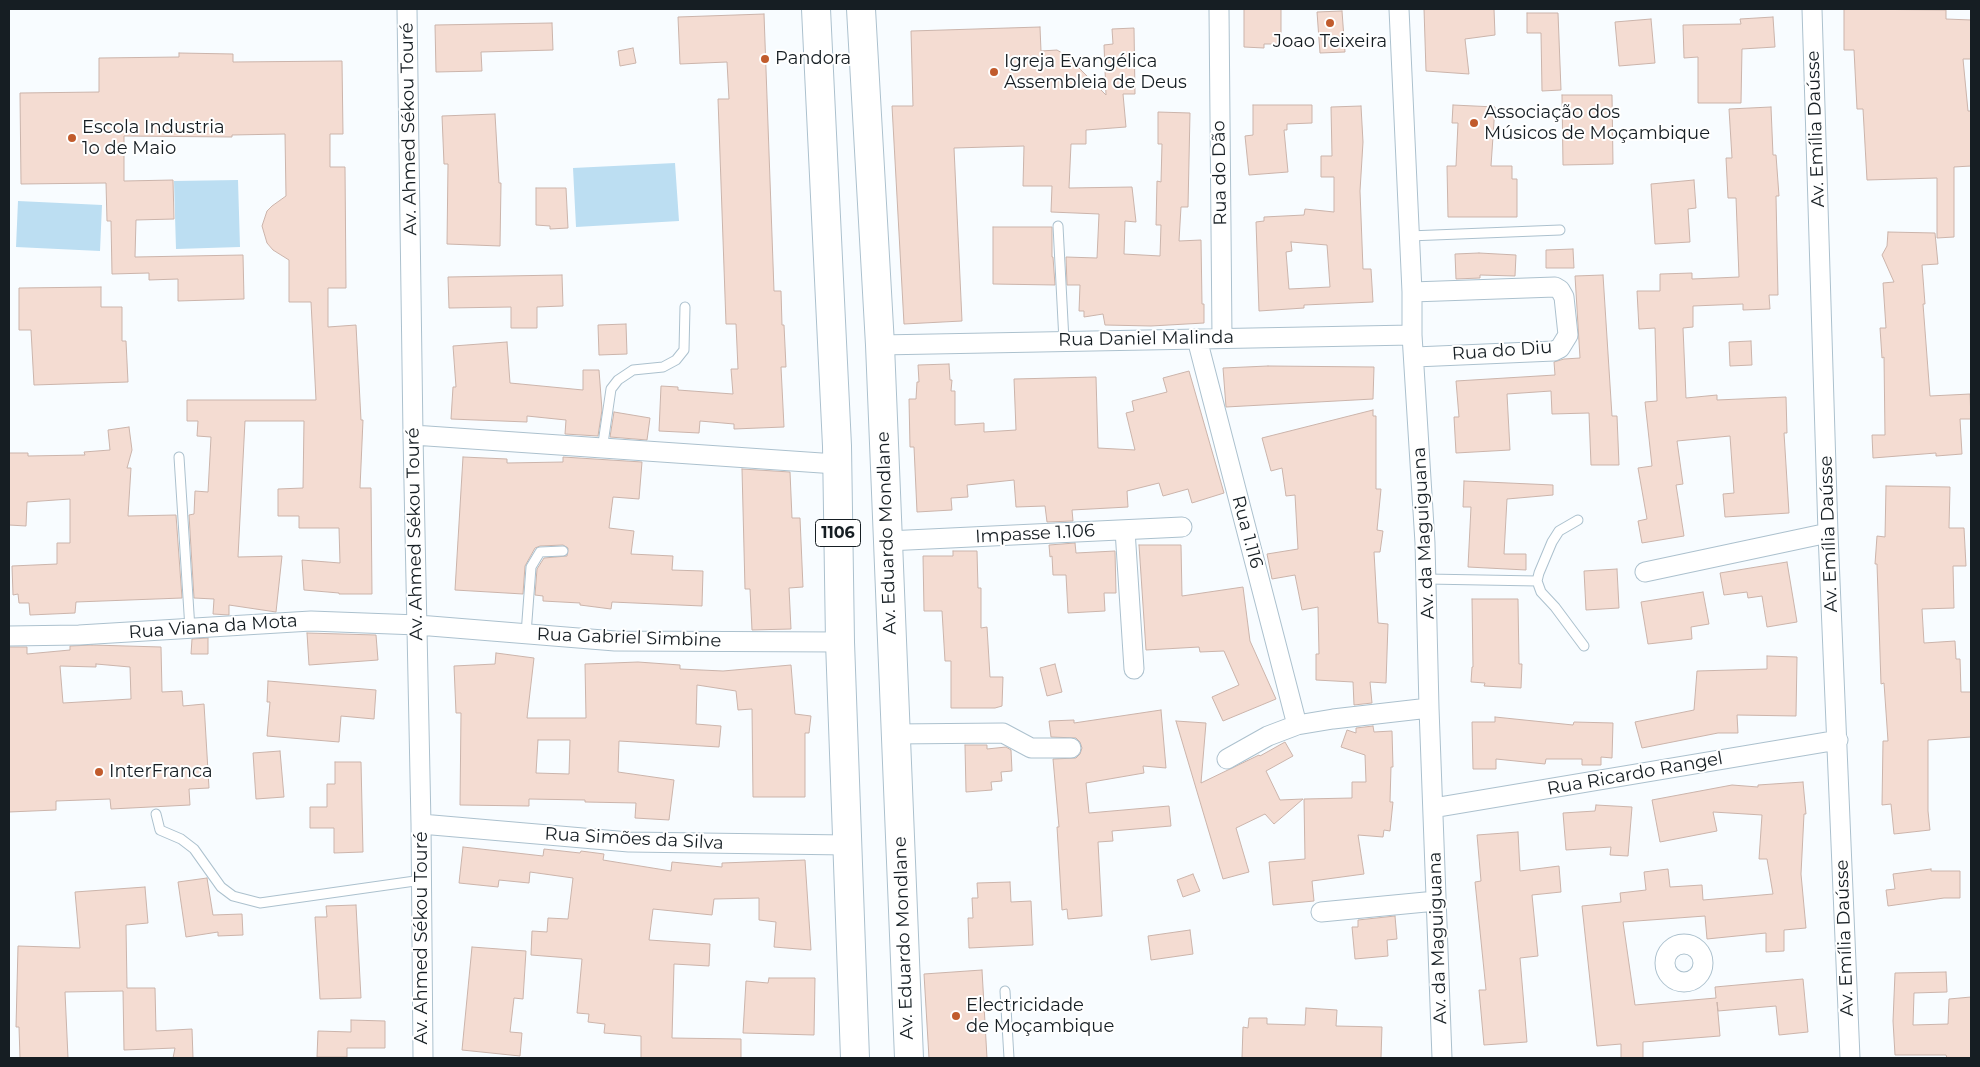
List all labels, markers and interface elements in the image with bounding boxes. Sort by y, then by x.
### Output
marker: Joao Teixeira [1324,17,1336,29]
street label: Av. Ahmed Sékou Touré [396,22,422,236]
place label: Joao Teixeira [1273,31,1387,53]
place label: Pandora [775,48,851,70]
street label: Av. Emília Daússe [1802,50,1830,208]
place label: Igreja Evangélica Assembleia de Deus [1004,51,1187,94]
marker: Pandora [759,53,771,65]
marker: Igreja Evangélica Assembleia de Deus [988,66,1000,78]
place label: Associação dos Músicos de Moçambique [1484,102,1710,144]
place label: Escola Industria 1o de Maio [82,117,225,160]
marker: Associação dos Músicos de Moçambique [1468,117,1480,129]
street label: Rua do Dão [1208,120,1232,226]
marker: Escola Industria 1o de Maio [66,132,78,144]
street label: Rua Daniel Malinda [1058,327,1234,351]
street label: Rua do Diu [1451,337,1553,365]
street label: Av. Ahmed Sékou Touré [402,427,428,641]
street label: Av. Eduardo Mondlane [873,431,901,635]
street label: Av. da Maguiguana [1409,446,1439,620]
street label: Av. Emília Daússe [1815,455,1843,613]
street label: Rua 1.116 [1227,493,1267,571]
road number: 1106 [816,520,860,546]
street label: Impasse 1.106 [975,520,1095,548]
street label: Rua Viana da Mota [128,610,298,644]
street label: Rua Gabriel Simbine [536,624,722,652]
street label: Rua Ricardo Rangel [1545,748,1725,800]
place label: InterFranca [109,761,213,783]
marker: InterFranca [93,766,105,778]
street label: Rua Simões da Silva [544,824,724,854]
street label: Av. Ahmed Sékou Touré [411,831,433,1045]
street label: Av. Eduardo Mondlane [890,836,918,1040]
street label: Av. da Maguiguana [1424,851,1452,1025]
street label: Av. Emília Daússe [1831,859,1859,1017]
place label: Electricidade de Moçambique [966,995,1114,1038]
marker: Electricidade de Moçambique [950,1010,962,1022]

